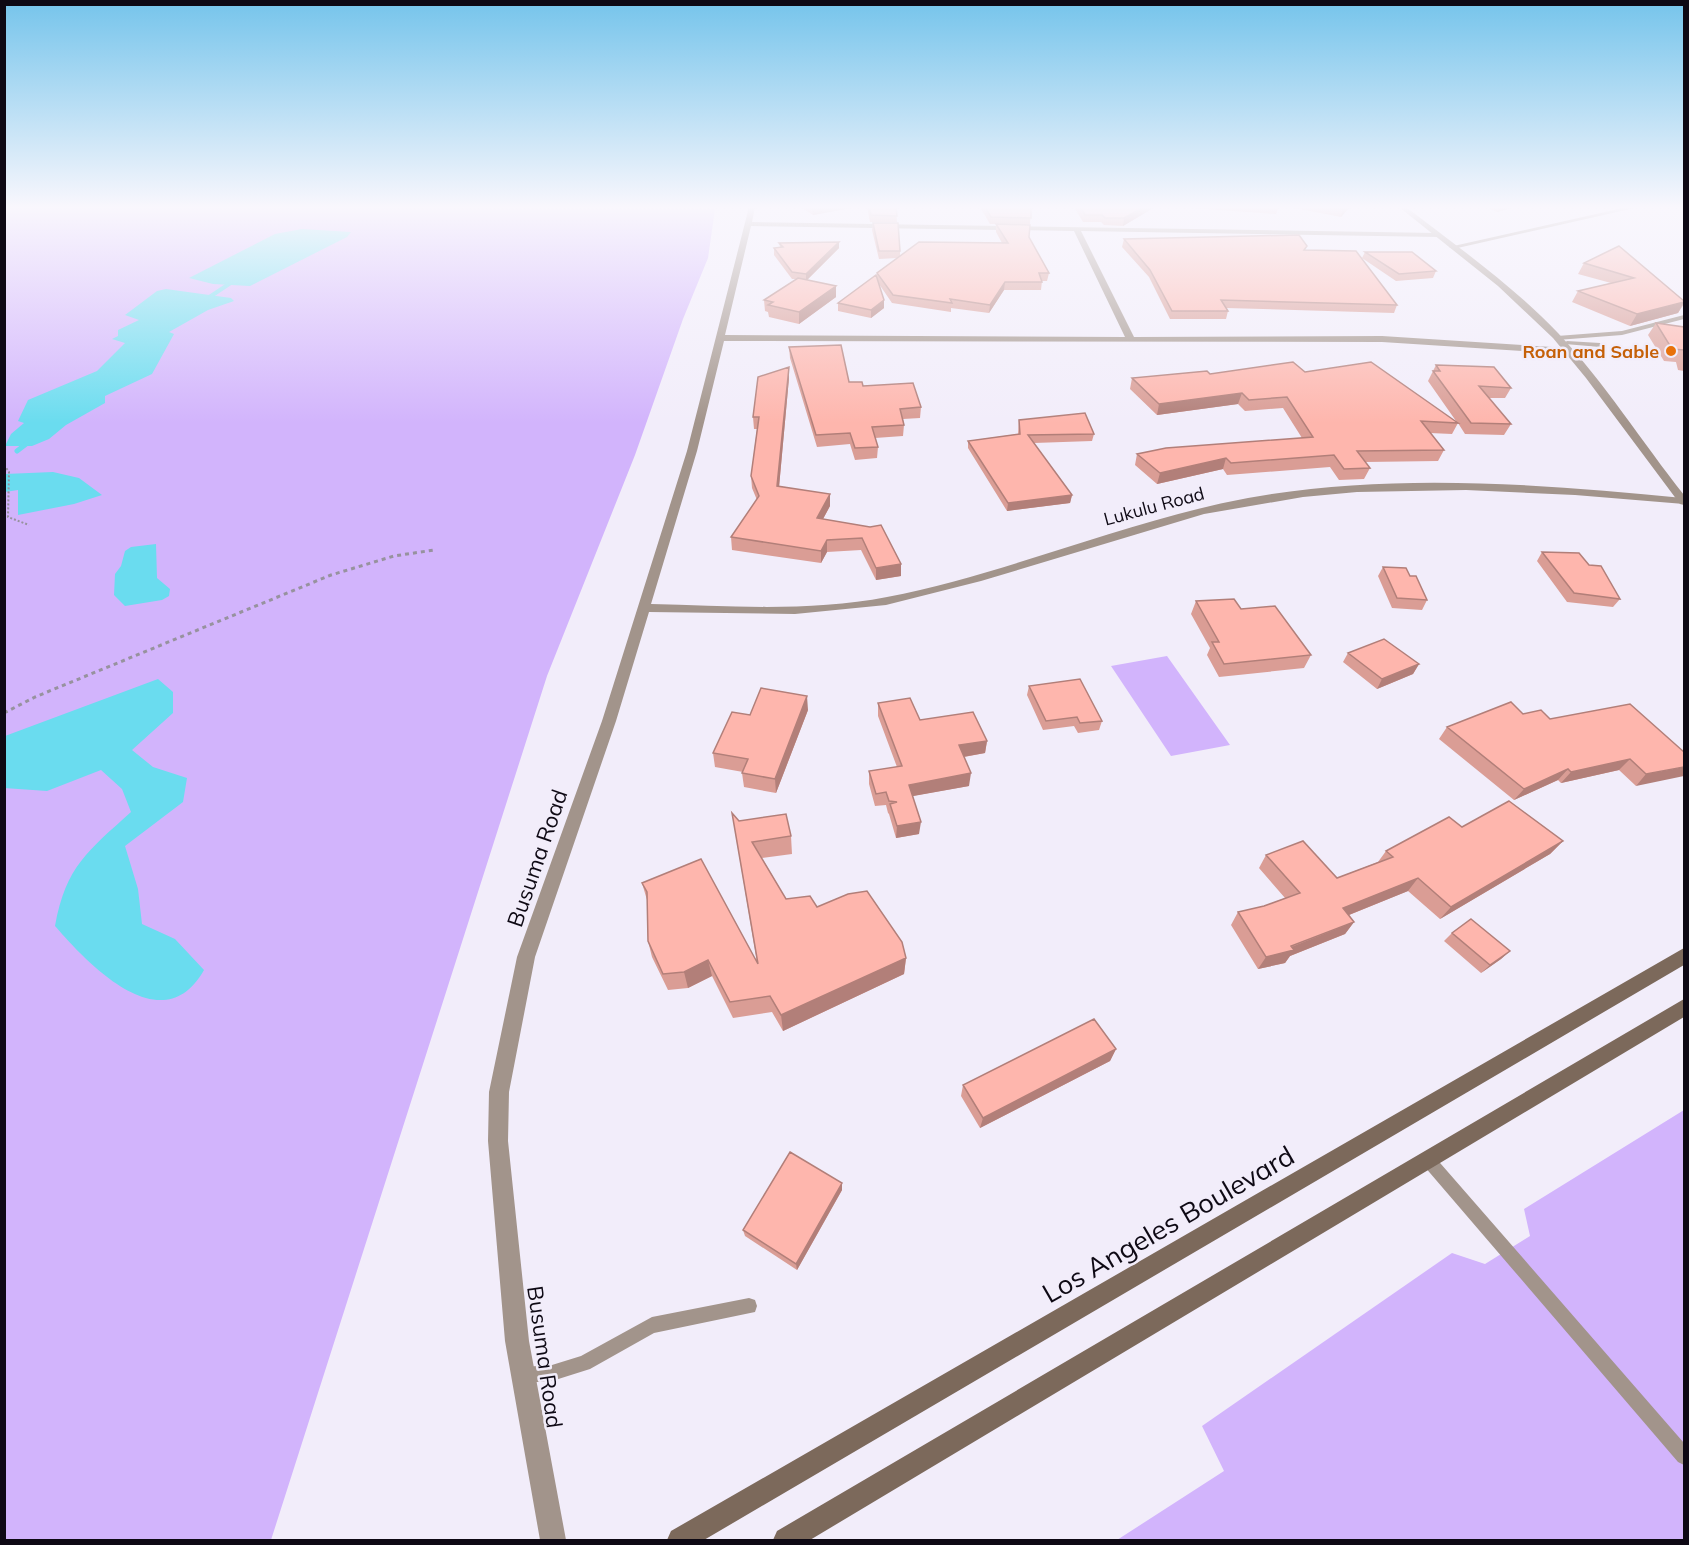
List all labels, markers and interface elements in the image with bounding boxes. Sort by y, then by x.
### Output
place label: Roan and Sable [1522,340,1659,363]
marker: Roan and Sable [1664,344,1678,358]
street label: Lukulu Road [1101,482,1207,530]
street label: Busuma Road [500,786,574,930]
street label: Los Angeles Boulevard [1036,1138,1300,1310]
street label: Busuma Road [521,1284,569,1430]

